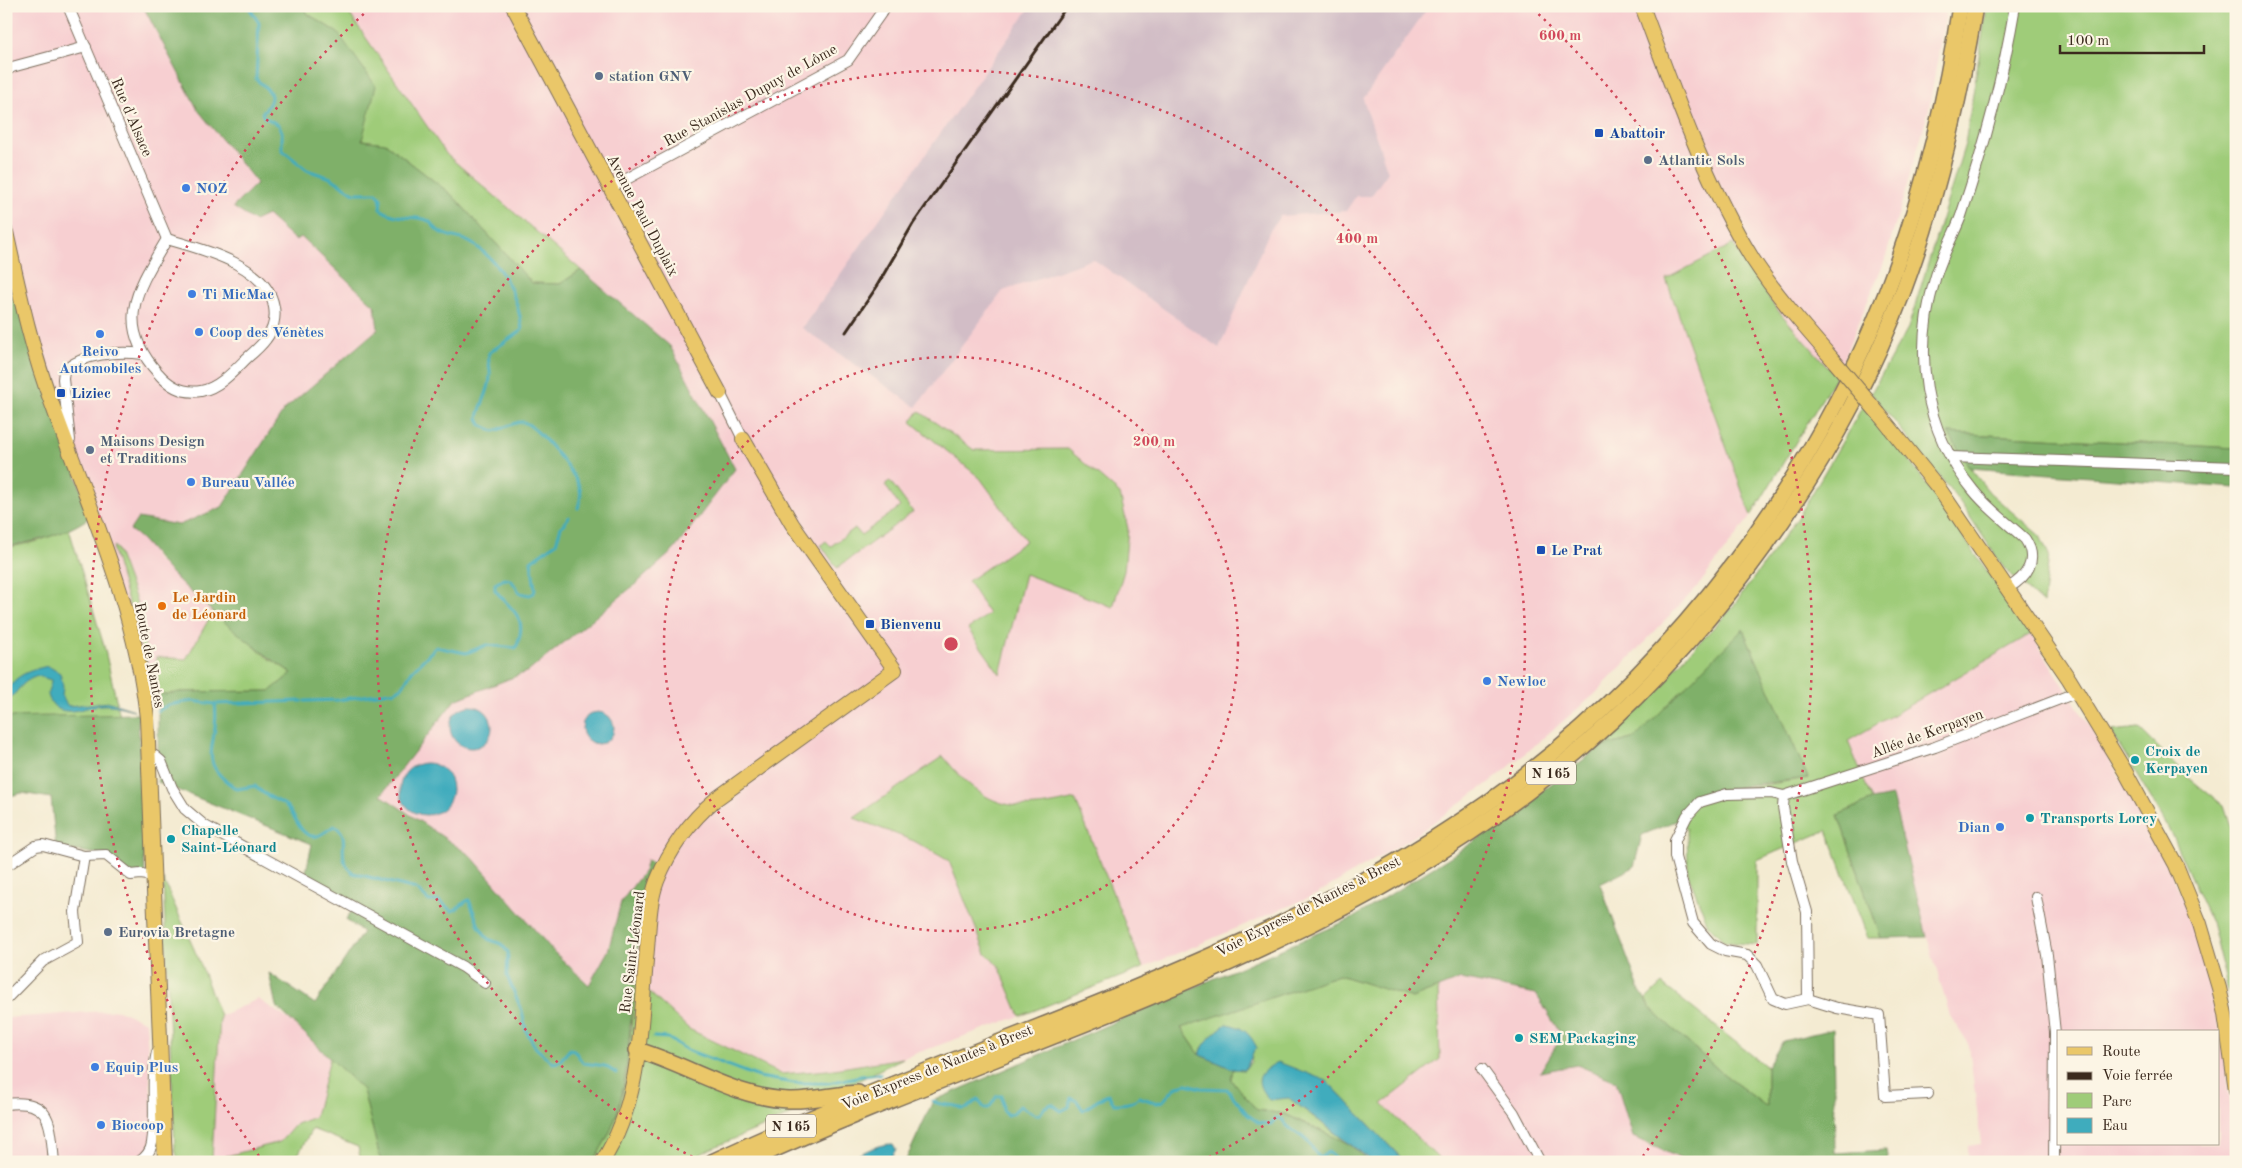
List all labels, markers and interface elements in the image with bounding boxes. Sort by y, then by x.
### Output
scale bar [2060,22,2203,54]
text: 600 m [1539,29,1581,44]
text: 100 m [2067,34,2109,49]
street label: Rue Stanislas Dupuy de Lôme [662,42,840,150]
marker: station GNV [593,70,605,82]
place label: station GNV [609,70,693,85]
street label: Rue d'Alsace [107,76,154,159]
marker: Abattoir [1593,127,1605,139]
place label: Abattoir [1609,127,1666,142]
street label: Avenue Paul Duplaix [603,152,680,279]
marker: Atlantic Sols [1642,154,1654,166]
place label: Atlantic Sols [1658,154,1744,169]
marker: NOZ [180,182,192,194]
place label: NOZ [196,182,228,197]
text: 400 m [1336,232,1378,247]
marker: Ti MicMac [186,288,198,300]
place label: Ti MicMac [202,288,274,303]
marker: Coop des Vénètes [193,326,205,338]
place label: Coop des Vénètes [209,326,324,341]
marker: Reivo Automobiles [94,328,106,340]
place label: Reivo Automobiles [59,345,141,377]
marker: Liziec [55,387,67,399]
place label: Liziec [71,387,111,402]
place label: Maisons Design et Traditions [100,435,205,467]
text: 200 m [1133,435,1175,450]
marker: Maisons Design et Traditions [84,444,96,456]
marker: Bureau Vallée [185,476,197,488]
place label: Bureau Vallée [201,476,295,491]
marker: Le Prat [1535,544,1547,556]
place label: Le Prat [1551,544,1603,559]
place label: Le Jardin de Léonard [172,591,247,623]
marker: Le Jardin de Léonard [156,600,168,612]
street label: Route de Nantes [131,601,166,709]
marker: Bienvenu [864,618,876,630]
place label: Bienvenu [880,618,941,633]
centre of rings [942,635,960,653]
marker: Newloc [1481,675,1493,687]
place label: Newloc [1497,675,1546,690]
street label: Allée de Kerpayen [1869,707,1986,762]
place label: Croix de Kerpayen [2145,745,2208,777]
marker: Croix de Kerpayen [2129,754,2141,766]
road number: N 165 [1526,761,1576,784]
marker: Transports Lorcy [2024,812,2036,824]
place label: Transports Lorcy [2040,812,2157,827]
place label: Dian [1958,821,1990,836]
marker: Dian [1994,821,2006,833]
place label: Chapelle Saint-Léonard [181,824,277,856]
marker: Chapelle Saint-Léonard [165,833,177,845]
street label: Voie Express de Nantes à Brest [1214,854,1403,960]
street label: Rue Saint-Léonard [619,890,648,1014]
marker: Eurovia Bretagne [102,926,114,938]
place label: Eurovia Bretagne [118,926,235,941]
street label: Voie Express de Nantes à Brest [840,1023,1035,1114]
legend [2057,1030,2220,1146]
marker: SEM Packaging [1513,1032,1525,1044]
place label: SEM Packaging [1529,1032,1637,1047]
text: Route [2102,1045,2140,1060]
marker: Equip Plus [89,1061,101,1073]
place label: Equip Plus [105,1061,178,1076]
text: Voie ferrée [2102,1069,2173,1084]
text: Parc [2102,1095,2132,1110]
road number: N 165 [766,1114,816,1138]
marker: Biocoop [95,1119,107,1131]
place label: Biocoop [111,1119,164,1134]
text: Eau [2102,1119,2128,1134]

